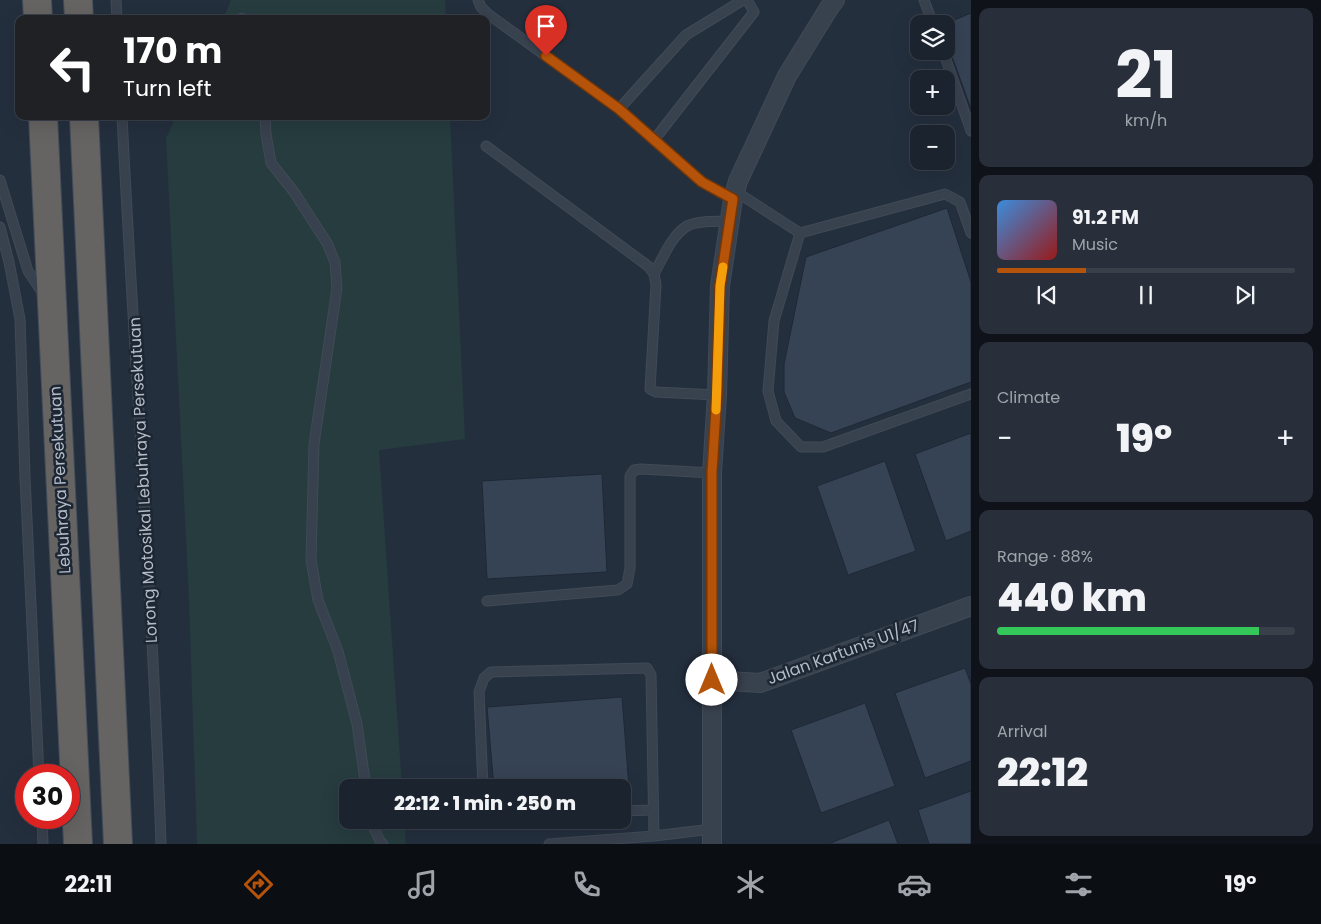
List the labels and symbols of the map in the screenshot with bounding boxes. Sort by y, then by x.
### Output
pin [525,5,567,56]
street label: Lorong Motosikal Lebuhraya Persekutuan [123,316,163,644]
street label: Lebuhraya Persekutuan [44,386,76,574]
street label: Jalan Kartunis U1/47 [764,614,922,690]
position arrow [685,653,737,705]
speed limit sign: 30 [15,764,80,829]

